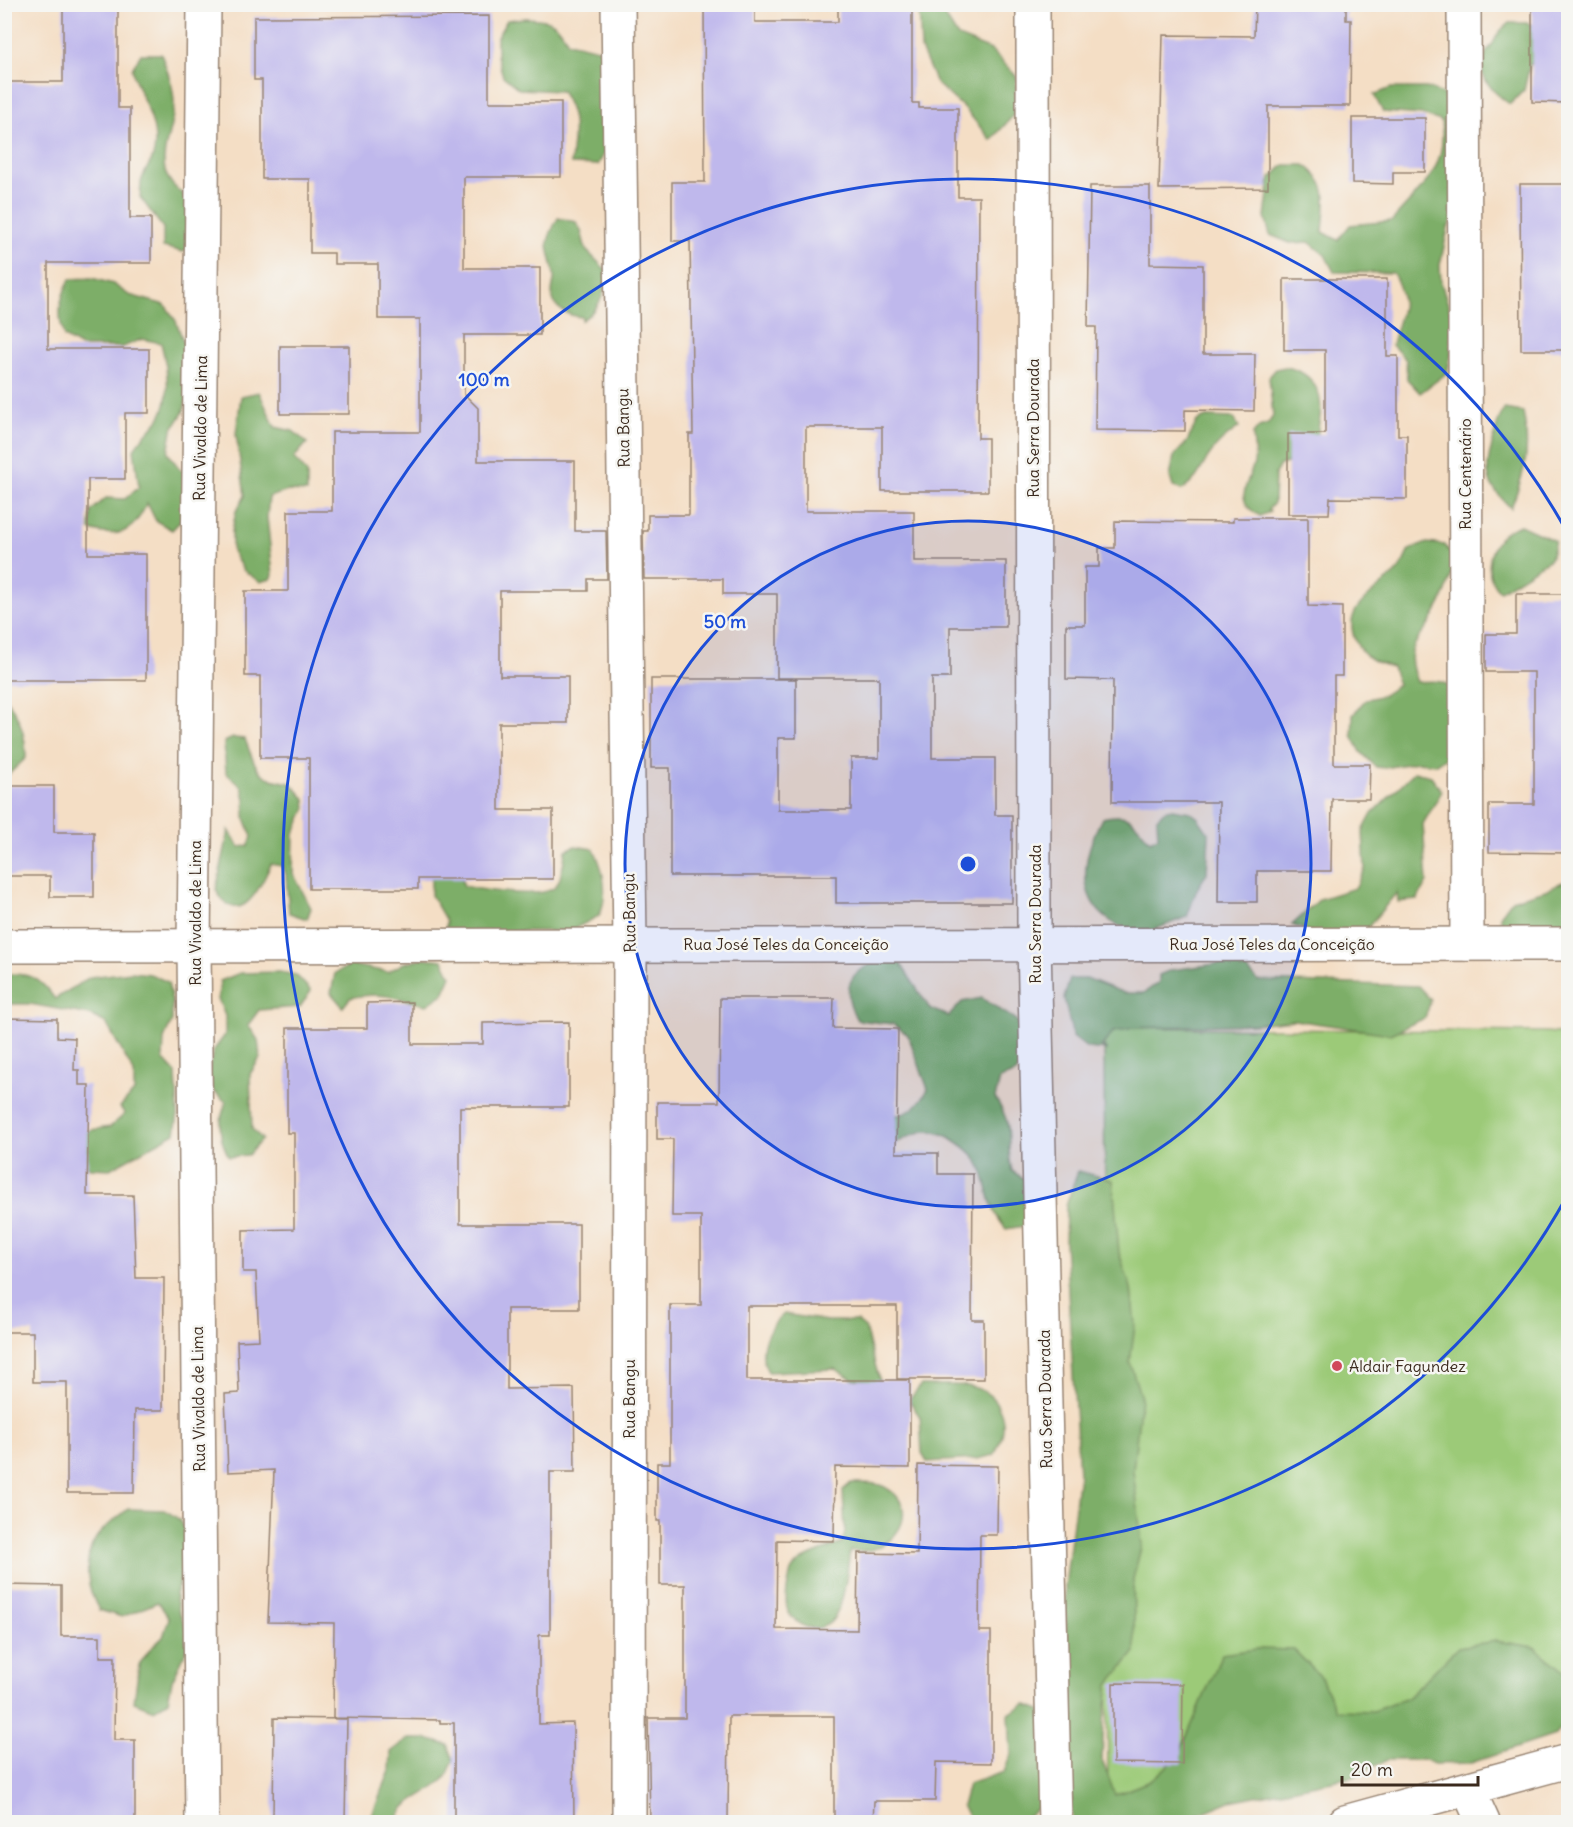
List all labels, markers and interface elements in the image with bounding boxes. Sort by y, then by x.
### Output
street label: Rua Vivaldo de Lima [189,355,211,501]
street label: Rua Serra Dourada [1023,358,1043,498]
text: 100 m [459,368,510,391]
street label: Rua Bangu [612,388,634,468]
street label: Rua Centenário [1455,418,1475,530]
text: 50 m [704,610,746,633]
street label: Rua Vivaldo de Lima [185,840,205,986]
street label: Rua Serra Dourada [1025,844,1045,984]
centre of rings [958,854,978,874]
street label: Rua Bangu [618,873,640,953]
street label: Rua José Teles da Conceição [683,934,889,954]
street label: Rua José Teles da Conceição [1169,934,1375,954]
street label: Rua Vivaldo de Lima [187,1326,209,1472]
street label: Rua Serra Dourada [1034,1329,1056,1469]
place label: Aldair Fagundez [1349,1356,1466,1376]
street label: Rua Bangu [619,1359,639,1439]
marker: Aldair Fagundez [1330,1359,1344,1373]
scale bar [1342,1749,1478,1787]
text: 20 m [1351,1758,1393,1781]

